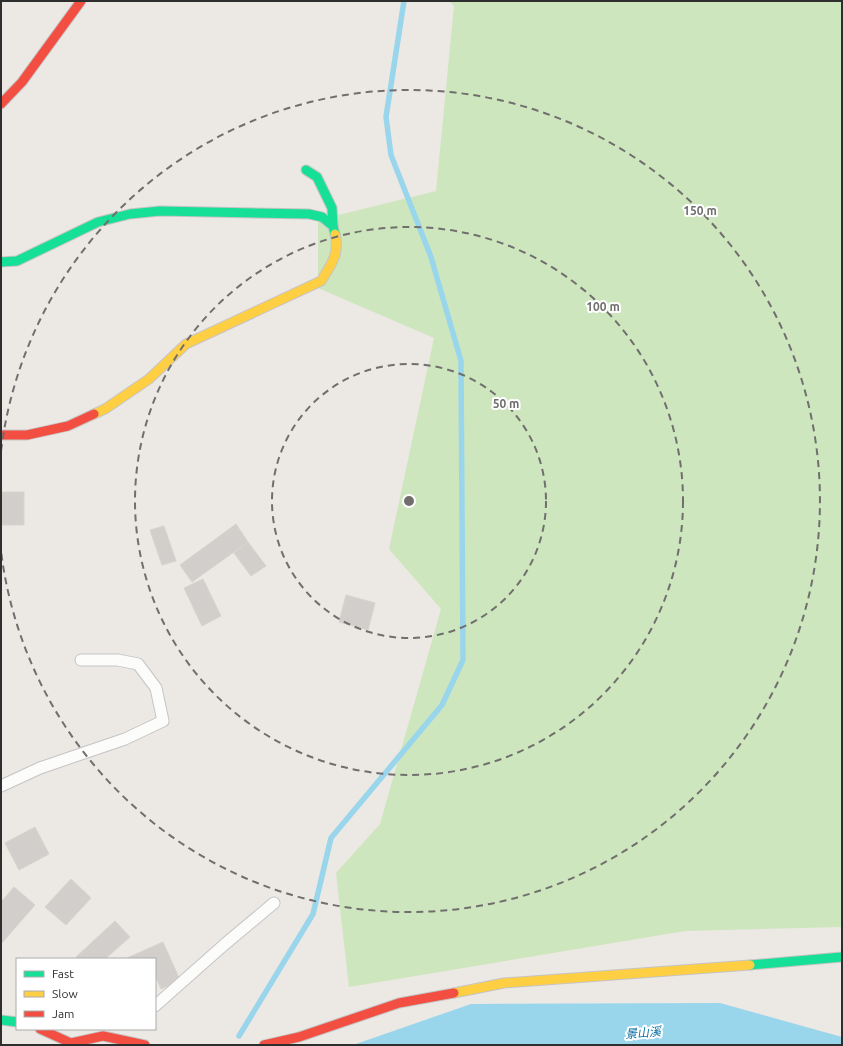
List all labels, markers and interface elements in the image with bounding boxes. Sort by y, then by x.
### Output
text: 150 m [683,204,717,217]
text: 100 m [586,300,620,313]
text: 50 m [493,397,519,410]
centre of rings [402,494,416,508]
legend [16,958,156,1030]
text: Fast [52,967,74,980]
text: Slow [52,987,78,1000]
text: Jam [52,1007,74,1020]
water label: 景山溪 [624,1024,663,1041]

